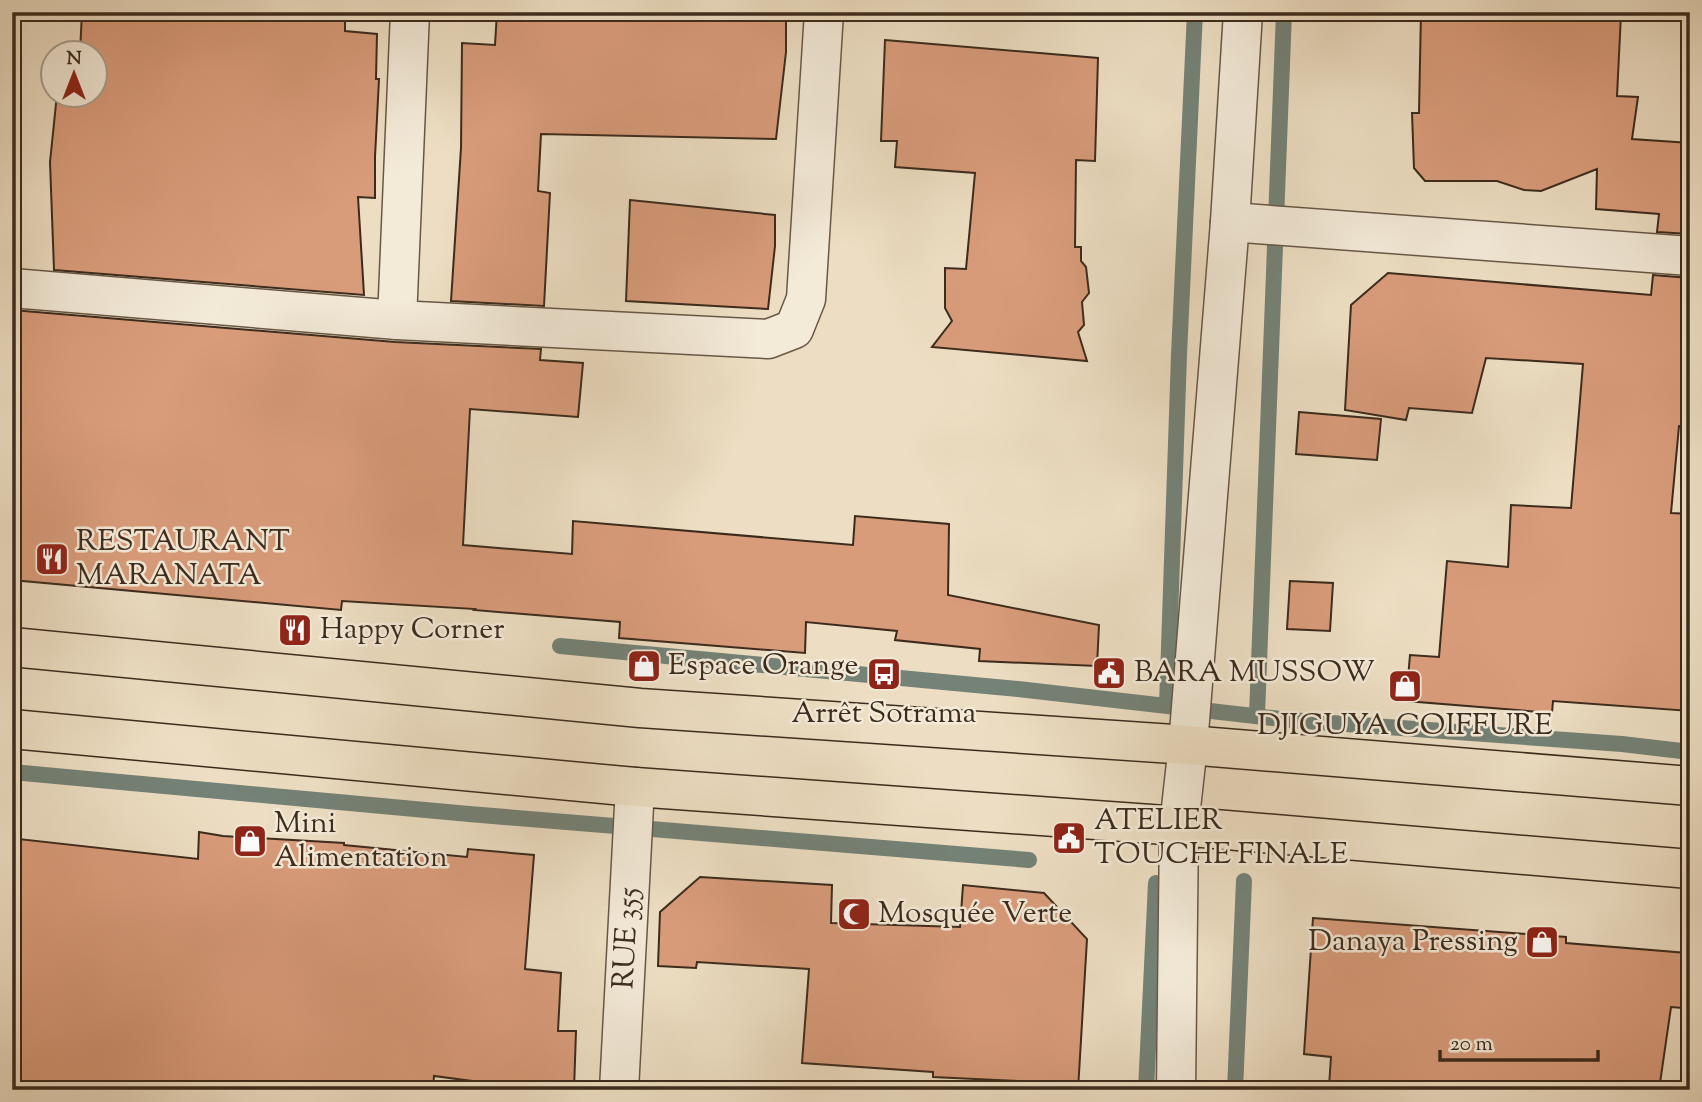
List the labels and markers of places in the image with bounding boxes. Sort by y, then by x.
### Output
place label: RESTAURANT MARANATA [76,521,290,598]
restaurant icon: RESTAURANT MARANATA [33,540,71,578]
place label: Happy Corner [320,609,504,652]
restaurant icon: Happy Corner [276,611,314,649]
place label: Espace Orange [668,645,858,688]
shop icon: Espace Orange [625,647,663,685]
place label: BARA MUSSOW [1134,652,1375,695]
public building icon: BARA MUSSOW [1090,654,1128,692]
bus stop icon: Arrêt Sotrama [865,655,903,693]
shop icon: DJIGUYA COIFFURE [1386,667,1424,705]
place label: Arrêt Sotrama [792,693,977,736]
place label: DJIGUYA COIFFURE [1257,705,1553,748]
place label: ATELIER TOUCHE FINALE [1094,800,1348,877]
place label: Mini Alimentation [274,803,448,880]
public building icon: ATELIER TOUCHE FINALE [1050,819,1088,857]
shop icon: Mini Alimentation [231,822,269,860]
place label: Mosquée Verte [878,893,1072,936]
mosque icon: Mosquée Verte [835,895,873,933]
place label: Danaya Pressing [1308,921,1518,964]
shop icon: Danaya Pressing [1523,923,1561,961]

